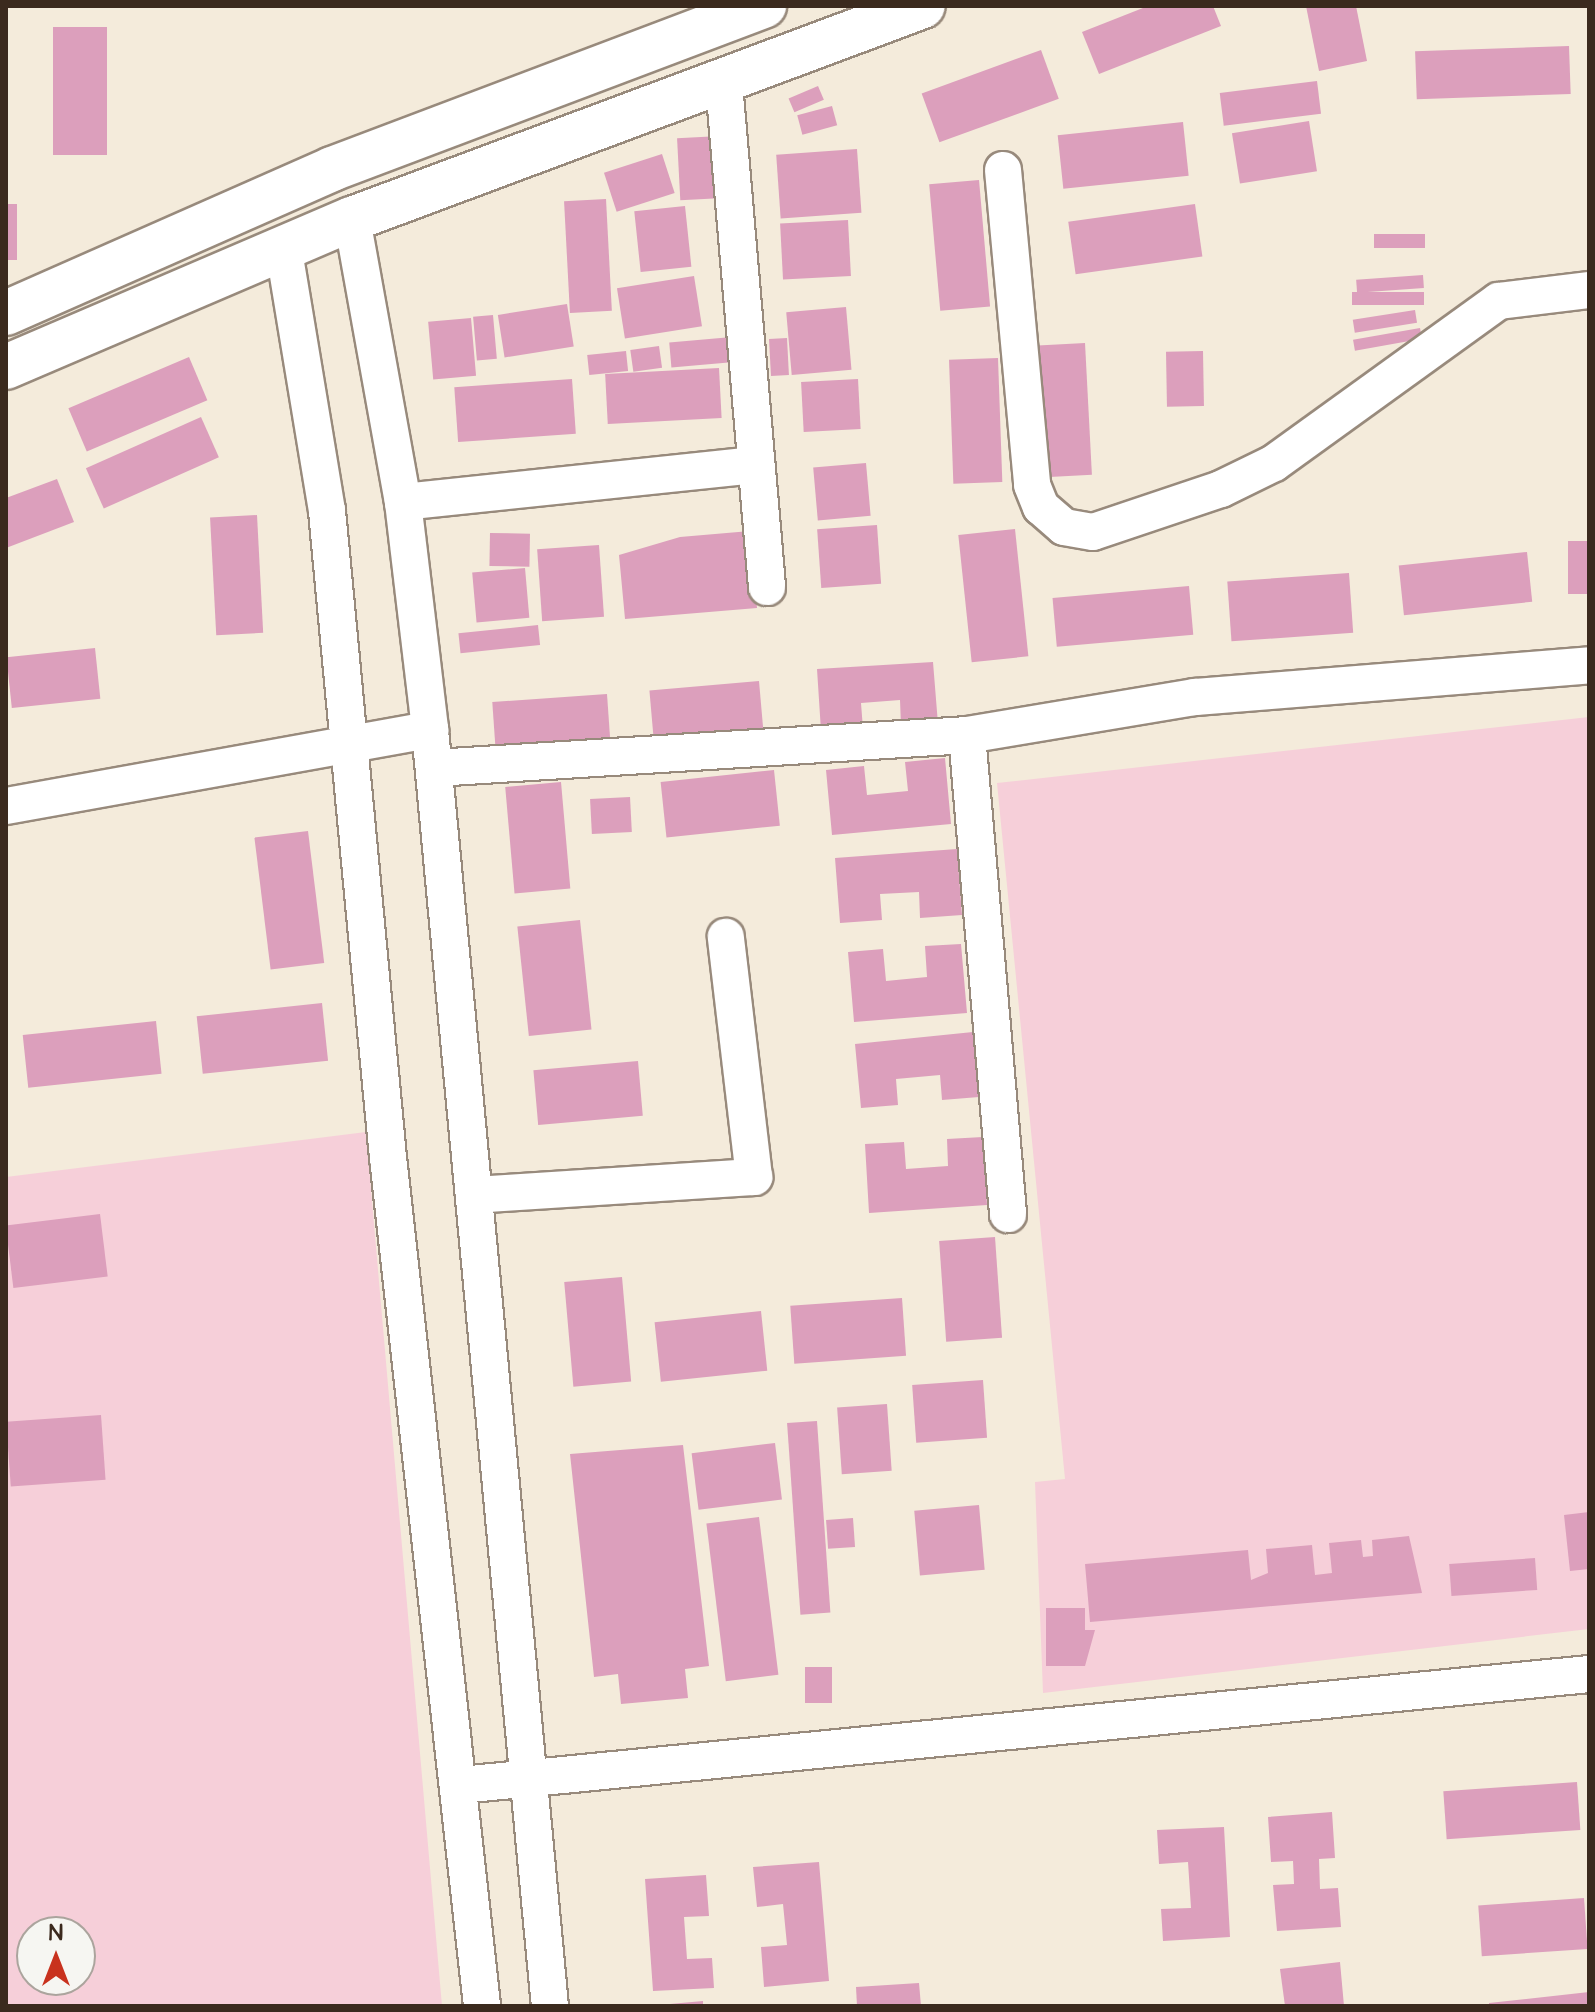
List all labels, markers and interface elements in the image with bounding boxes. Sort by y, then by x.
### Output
north arrow [16,1916,96,1996]
text: N [49,1918,63,1949]

